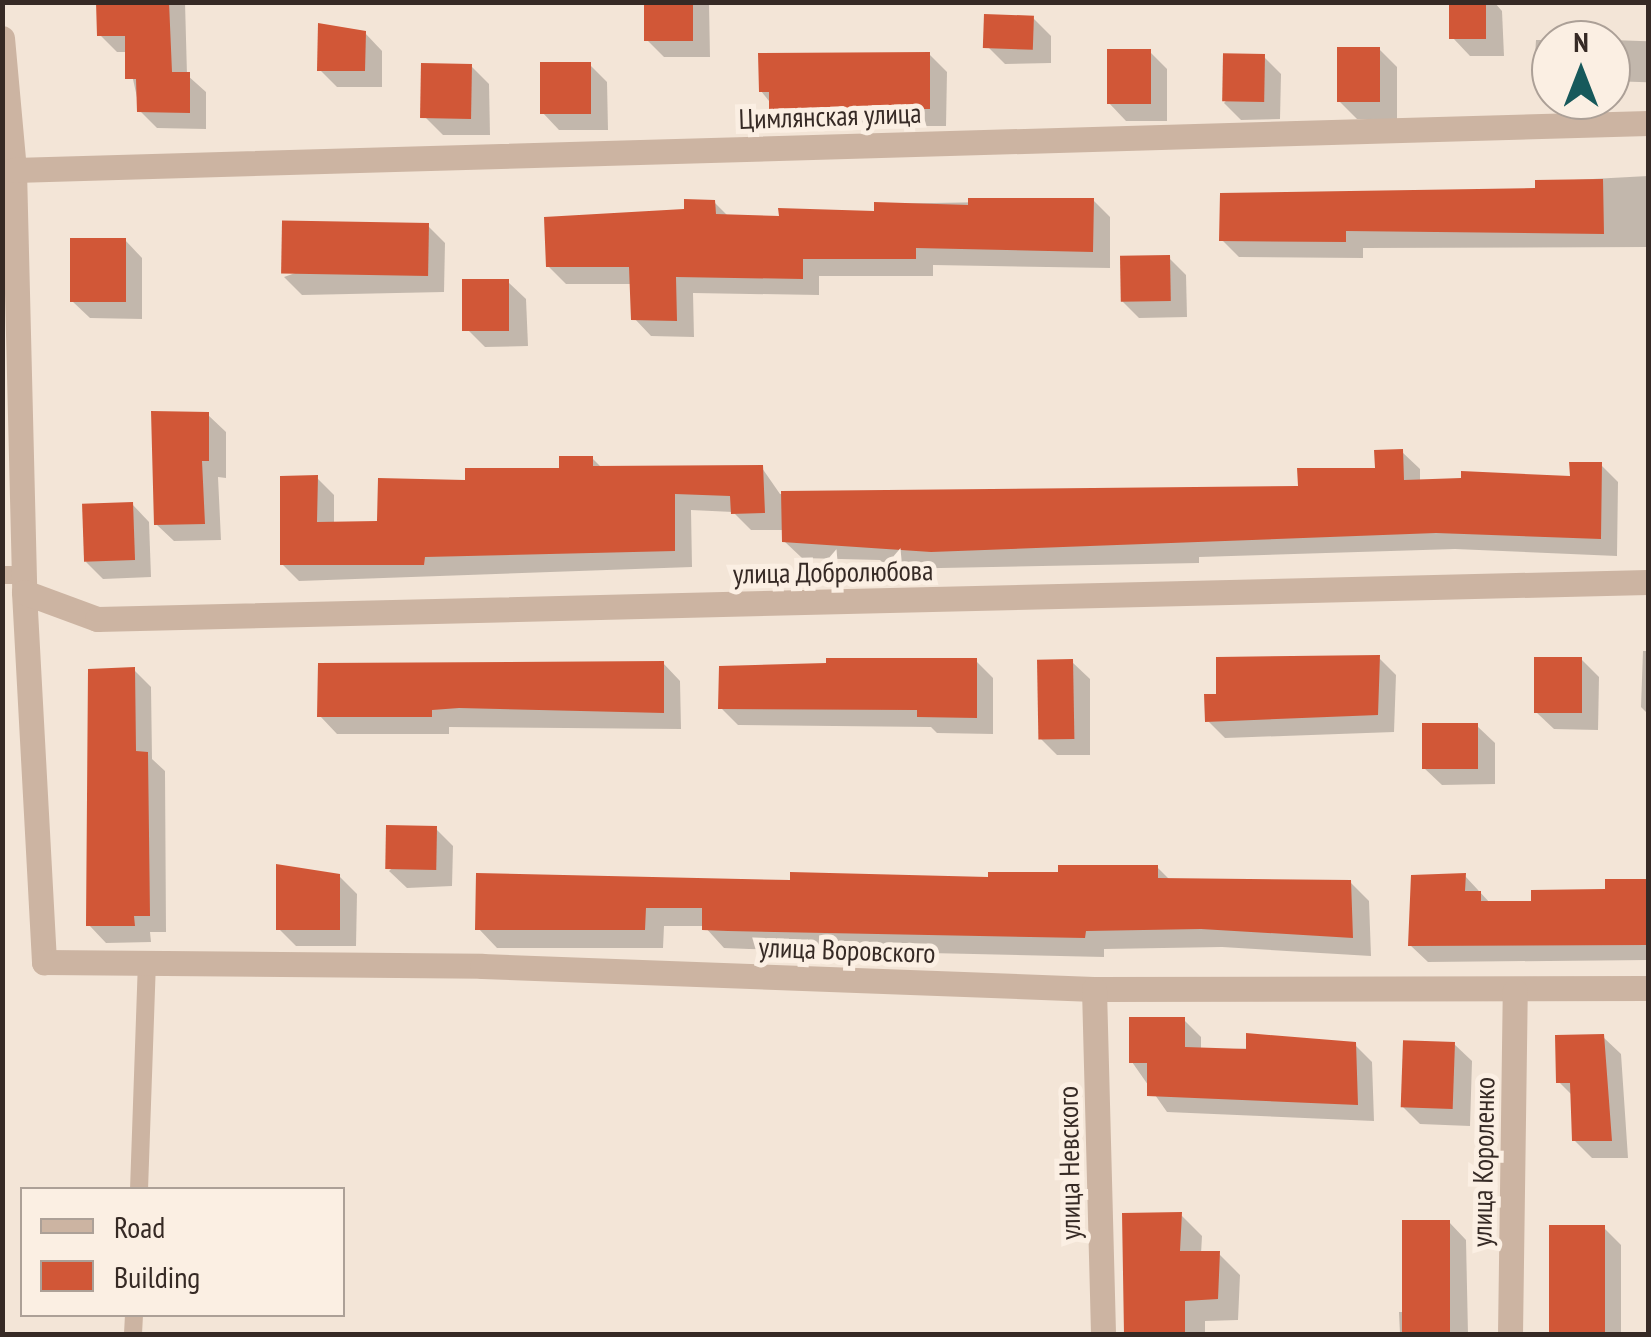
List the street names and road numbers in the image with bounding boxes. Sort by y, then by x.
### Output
street label: Цимлянская улица [738,96,922,136]
street label: улица Добролюбова [732,553,934,591]
street label: улица Воровского [758,930,936,970]
street label: улица Короленко [1465,1077,1501,1247]
street label: улица Невского [1051,1086,1087,1240]

